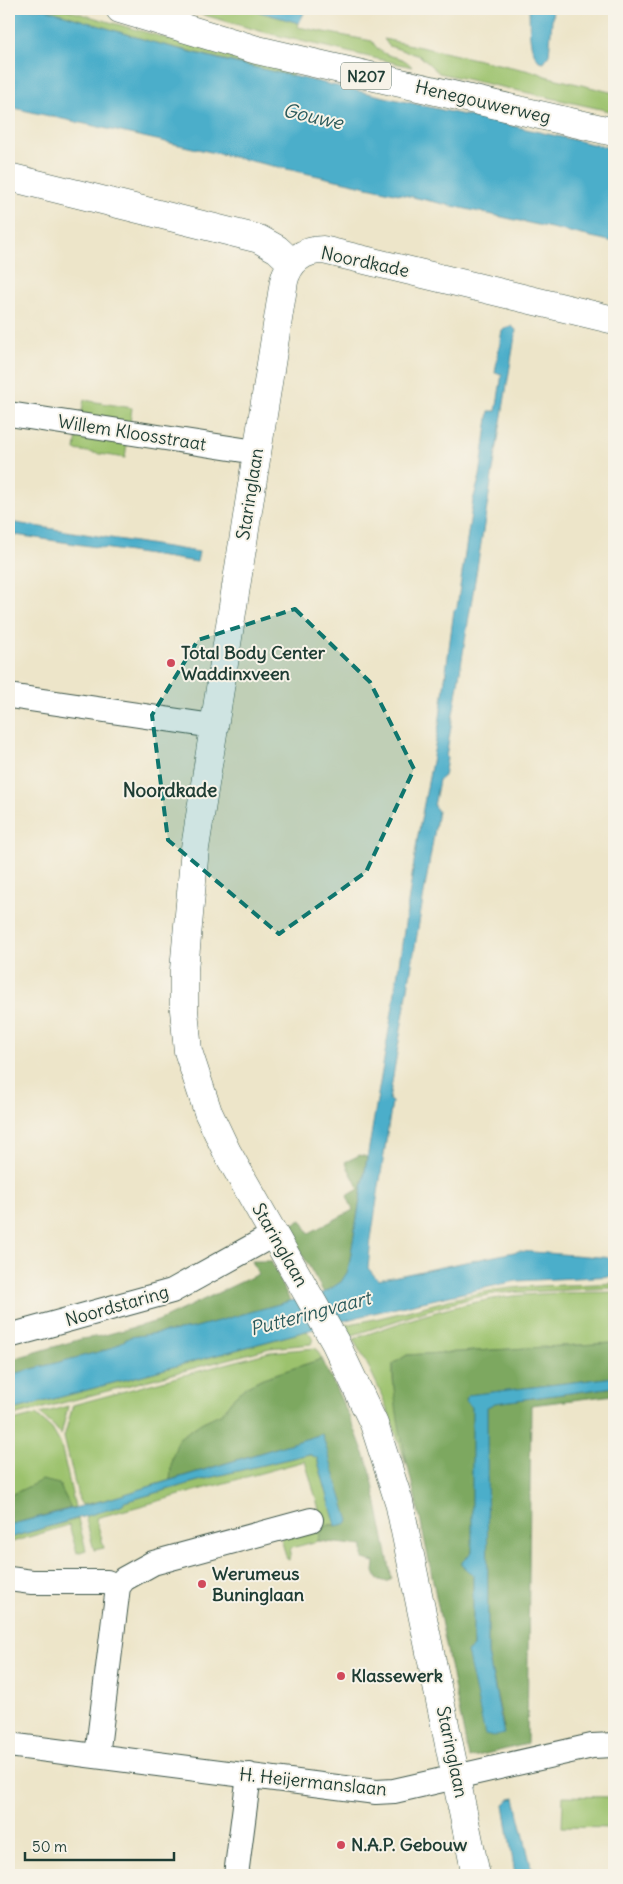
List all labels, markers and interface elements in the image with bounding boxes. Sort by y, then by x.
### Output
road number: N207 [341,62,391,90]
street label: Henegouwerweg [413,75,553,128]
water label: Gouwe [281,97,347,135]
street label: Noordkade [319,241,411,282]
street label: Willem Kloosstraat [56,409,208,456]
street label: Staringlaan [231,446,268,542]
place label: Total Body Center Waddinxveen [181,641,326,685]
marker: Total Body Center Waddinxveen [165,657,177,669]
district label: Noordkade [123,778,217,802]
street label: Staringlaan [247,1199,314,1291]
street label: Noordstaring [62,1280,171,1331]
water label: Putteringvaart [247,1285,375,1341]
place label: Werumeus Buninglaan [212,1562,305,1606]
marker: Werumeus Buninglaan [196,1578,208,1590]
place label: Klassewerk [351,1664,443,1687]
marker: Klassewerk [335,1670,347,1682]
street label: Staringlaan [432,1704,473,1800]
street label: H. Heijermanslaan [238,1762,388,1801]
scale bar [25,1829,174,1861]
place label: N.A.P. Gebouw [351,1833,468,1856]
text: 50 m [32,1837,67,1856]
marker: N.A.P. Gebouw [335,1839,347,1851]

